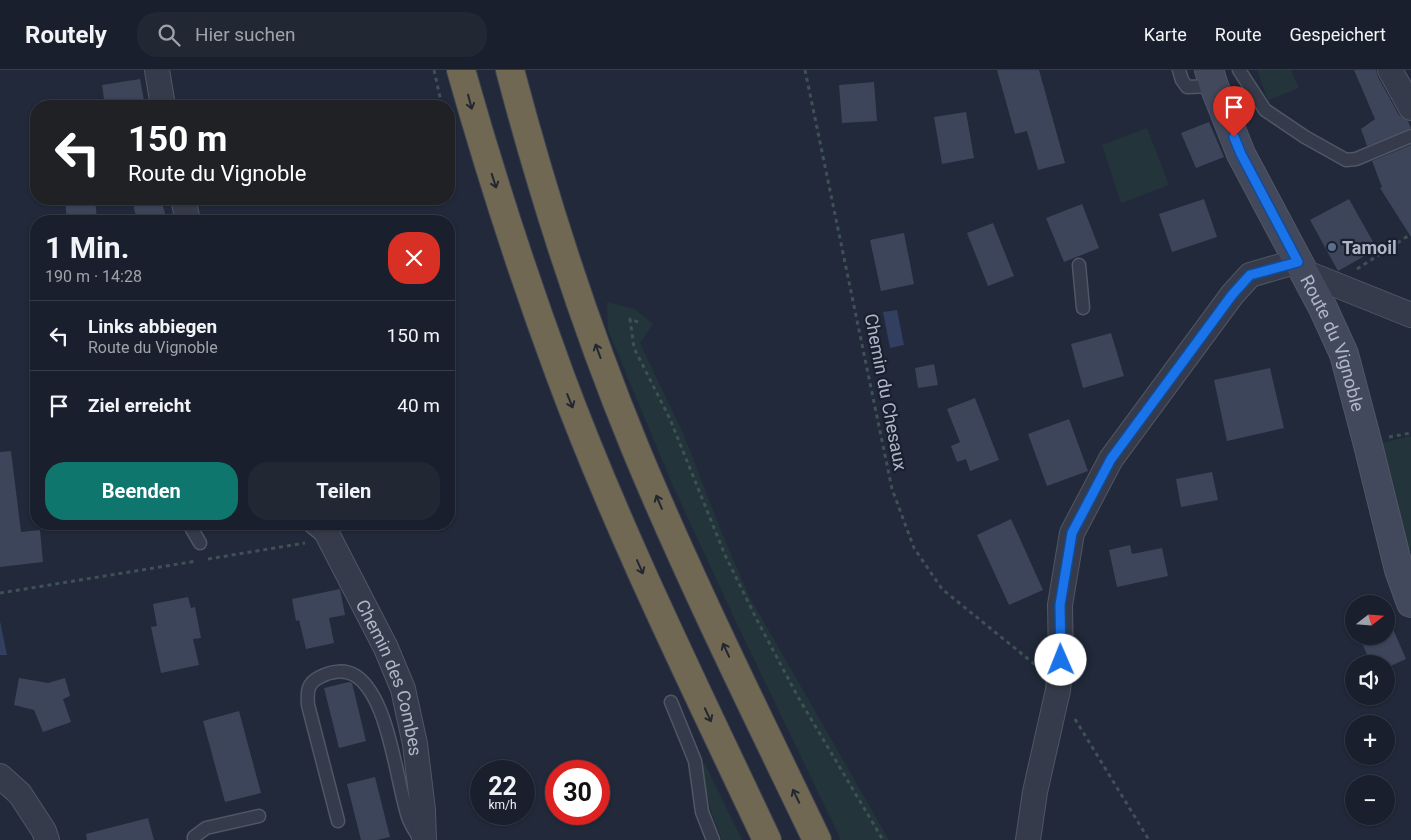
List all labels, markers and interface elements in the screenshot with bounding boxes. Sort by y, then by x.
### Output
search box [137,12,487,57]
text: Routely [25,21,107,49]
icon: search [155,21,183,49]
text: Hier suchen [195,23,296,46]
text: Karte [1144,24,1187,45]
text: Route [1215,24,1262,45]
text: Gespeichert [1290,24,1386,45]
pin [1213,86,1255,137]
icon: arrive [1220,93,1248,121]
one-way arrow [466,94,475,110]
text: 150 m [128,119,227,160]
icon: left [45,120,110,185]
text: Route du Vignoble [128,161,306,186]
one-way arrow [489,173,499,189]
text: 1 Min. [45,230,129,265]
button: close [388,232,440,284]
place label: Tamoil [1342,237,1397,258]
marker: Tamoil [1326,241,1338,253]
text: 190 m · 14:28 [45,267,142,286]
street label: Route du Vignoble [1297,271,1369,414]
street label: Chemin du Chesaux [860,312,912,472]
text: Links abbiegen [88,315,217,338]
icon: left [45,322,73,350]
text: 150 m [387,324,440,347]
text: Route du Vignoble [88,338,218,357]
one-way arrow [593,344,602,359]
icon: arrive [45,392,73,420]
one-way arrow [566,393,575,408]
text: Ziel erreicht [88,394,191,417]
text: 40 m [397,394,440,417]
button: Beenden [45,462,238,520]
button: Teilen [248,462,440,520]
one-way arrow [653,495,663,510]
one-way arrow [635,559,645,574]
north arrow [1345,595,1395,645]
map controls [1345,595,1395,825]
street label: Chemin des Combes [352,596,427,757]
position arrow [1034,633,1086,685]
one-way arrow [720,643,730,658]
button: sound [1345,655,1395,705]
one-way arrow [703,707,713,722]
button: + [1345,715,1395,765]
speed limit sign: 30 [545,760,610,825]
text: 22 [488,772,517,801]
button: − [1345,775,1395,825]
one-way arrow [791,789,800,804]
text: km/h [488,798,517,812]

